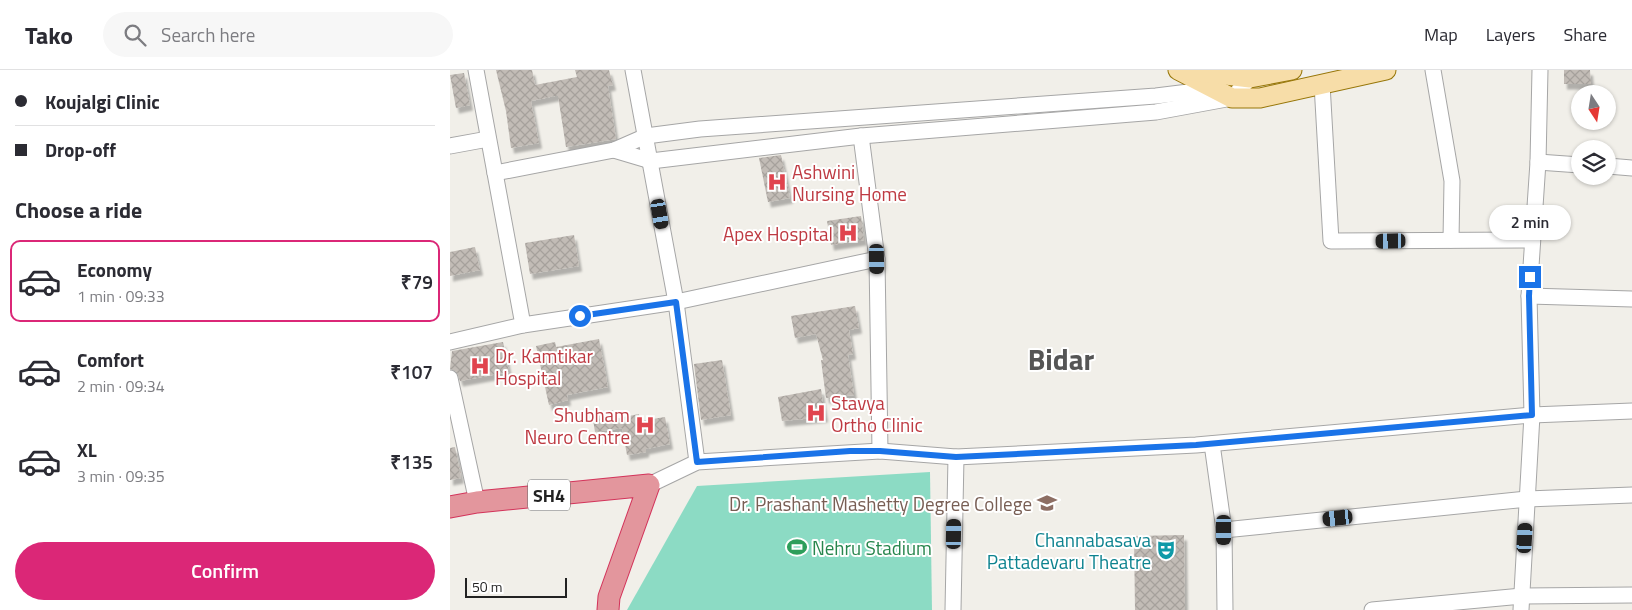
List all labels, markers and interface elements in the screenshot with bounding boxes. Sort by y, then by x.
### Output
search box [103,12,453,57]
text: Tako [25,17,73,53]
text: Search here [161,20,255,49]
icon: search [121,21,149,49]
text: Map [1424,21,1458,48]
text: Layers [1486,21,1535,48]
text: Share [1563,21,1607,48]
north arrow [1571,85,1616,130]
map controls [1571,85,1616,185]
text: Koujalgi Clinic [45,87,160,116]
text: Drop-off [45,135,116,164]
button: layers [1571,140,1616,185]
place label: Ashwini Nursing Home [792,157,907,208]
hospital icon: Ashwini Nursing Home [766,171,788,193]
text: Choose a ride [15,193,142,227]
car [650,198,669,230]
callout: 2 min [1489,204,1571,240]
text: 2 min [1511,210,1549,234]
place label: Apex Hospital [723,219,833,248]
hospital icon: Apex Hospital [837,222,859,244]
car [1375,233,1406,249]
car [869,244,884,274]
text: Economy [77,255,152,284]
icon: car [17,259,62,304]
route end [1519,266,1541,288]
text: ₹79 [401,267,433,296]
text: 1 min · 09:33 [77,284,165,308]
route start [569,305,591,327]
district label: Bidar [1028,337,1095,381]
place label: Dr. Kamtikar Hospital [495,341,594,392]
text: Comfort [77,345,144,374]
icon: car [17,349,62,394]
hospital icon: Dr. Kamtikar Hospital [469,355,491,377]
text: ₹107 [390,357,433,386]
text: 2 min · 09:34 [77,374,165,398]
place label: Stavya Ortho Clinic [831,388,923,439]
place label: Shubham Neuro Centre [524,400,630,451]
hospital icon: Stavya Ortho Clinic [805,402,827,424]
hospital icon: Shubham Neuro Centre [634,414,656,436]
text: XL [77,435,97,464]
icon: car [17,439,62,484]
text: ₹135 [390,447,433,476]
text: 3 min · 09:35 [77,464,165,488]
road number: SH4 [528,480,570,510]
place label: Dr. Prashant Mashetty Degree College [729,489,1032,518]
school or university icon: Dr. Prashant Mashetty Degree College [1036,492,1058,514]
car [1322,509,1353,527]
car [1216,515,1231,545]
car [946,519,961,549]
car [1516,523,1533,553]
place label: Channabasava Pattadevaru Theatre [987,525,1151,576]
place label: Nehru Stadium [812,533,932,562]
sports icon: Nehru Stadium [786,536,808,558]
theatre icon: Channabasava Pattadevaru Theatre [1155,539,1177,561]
button: Confirm [15,542,435,600]
scale bar [465,575,568,598]
text: 50 m [472,576,502,597]

